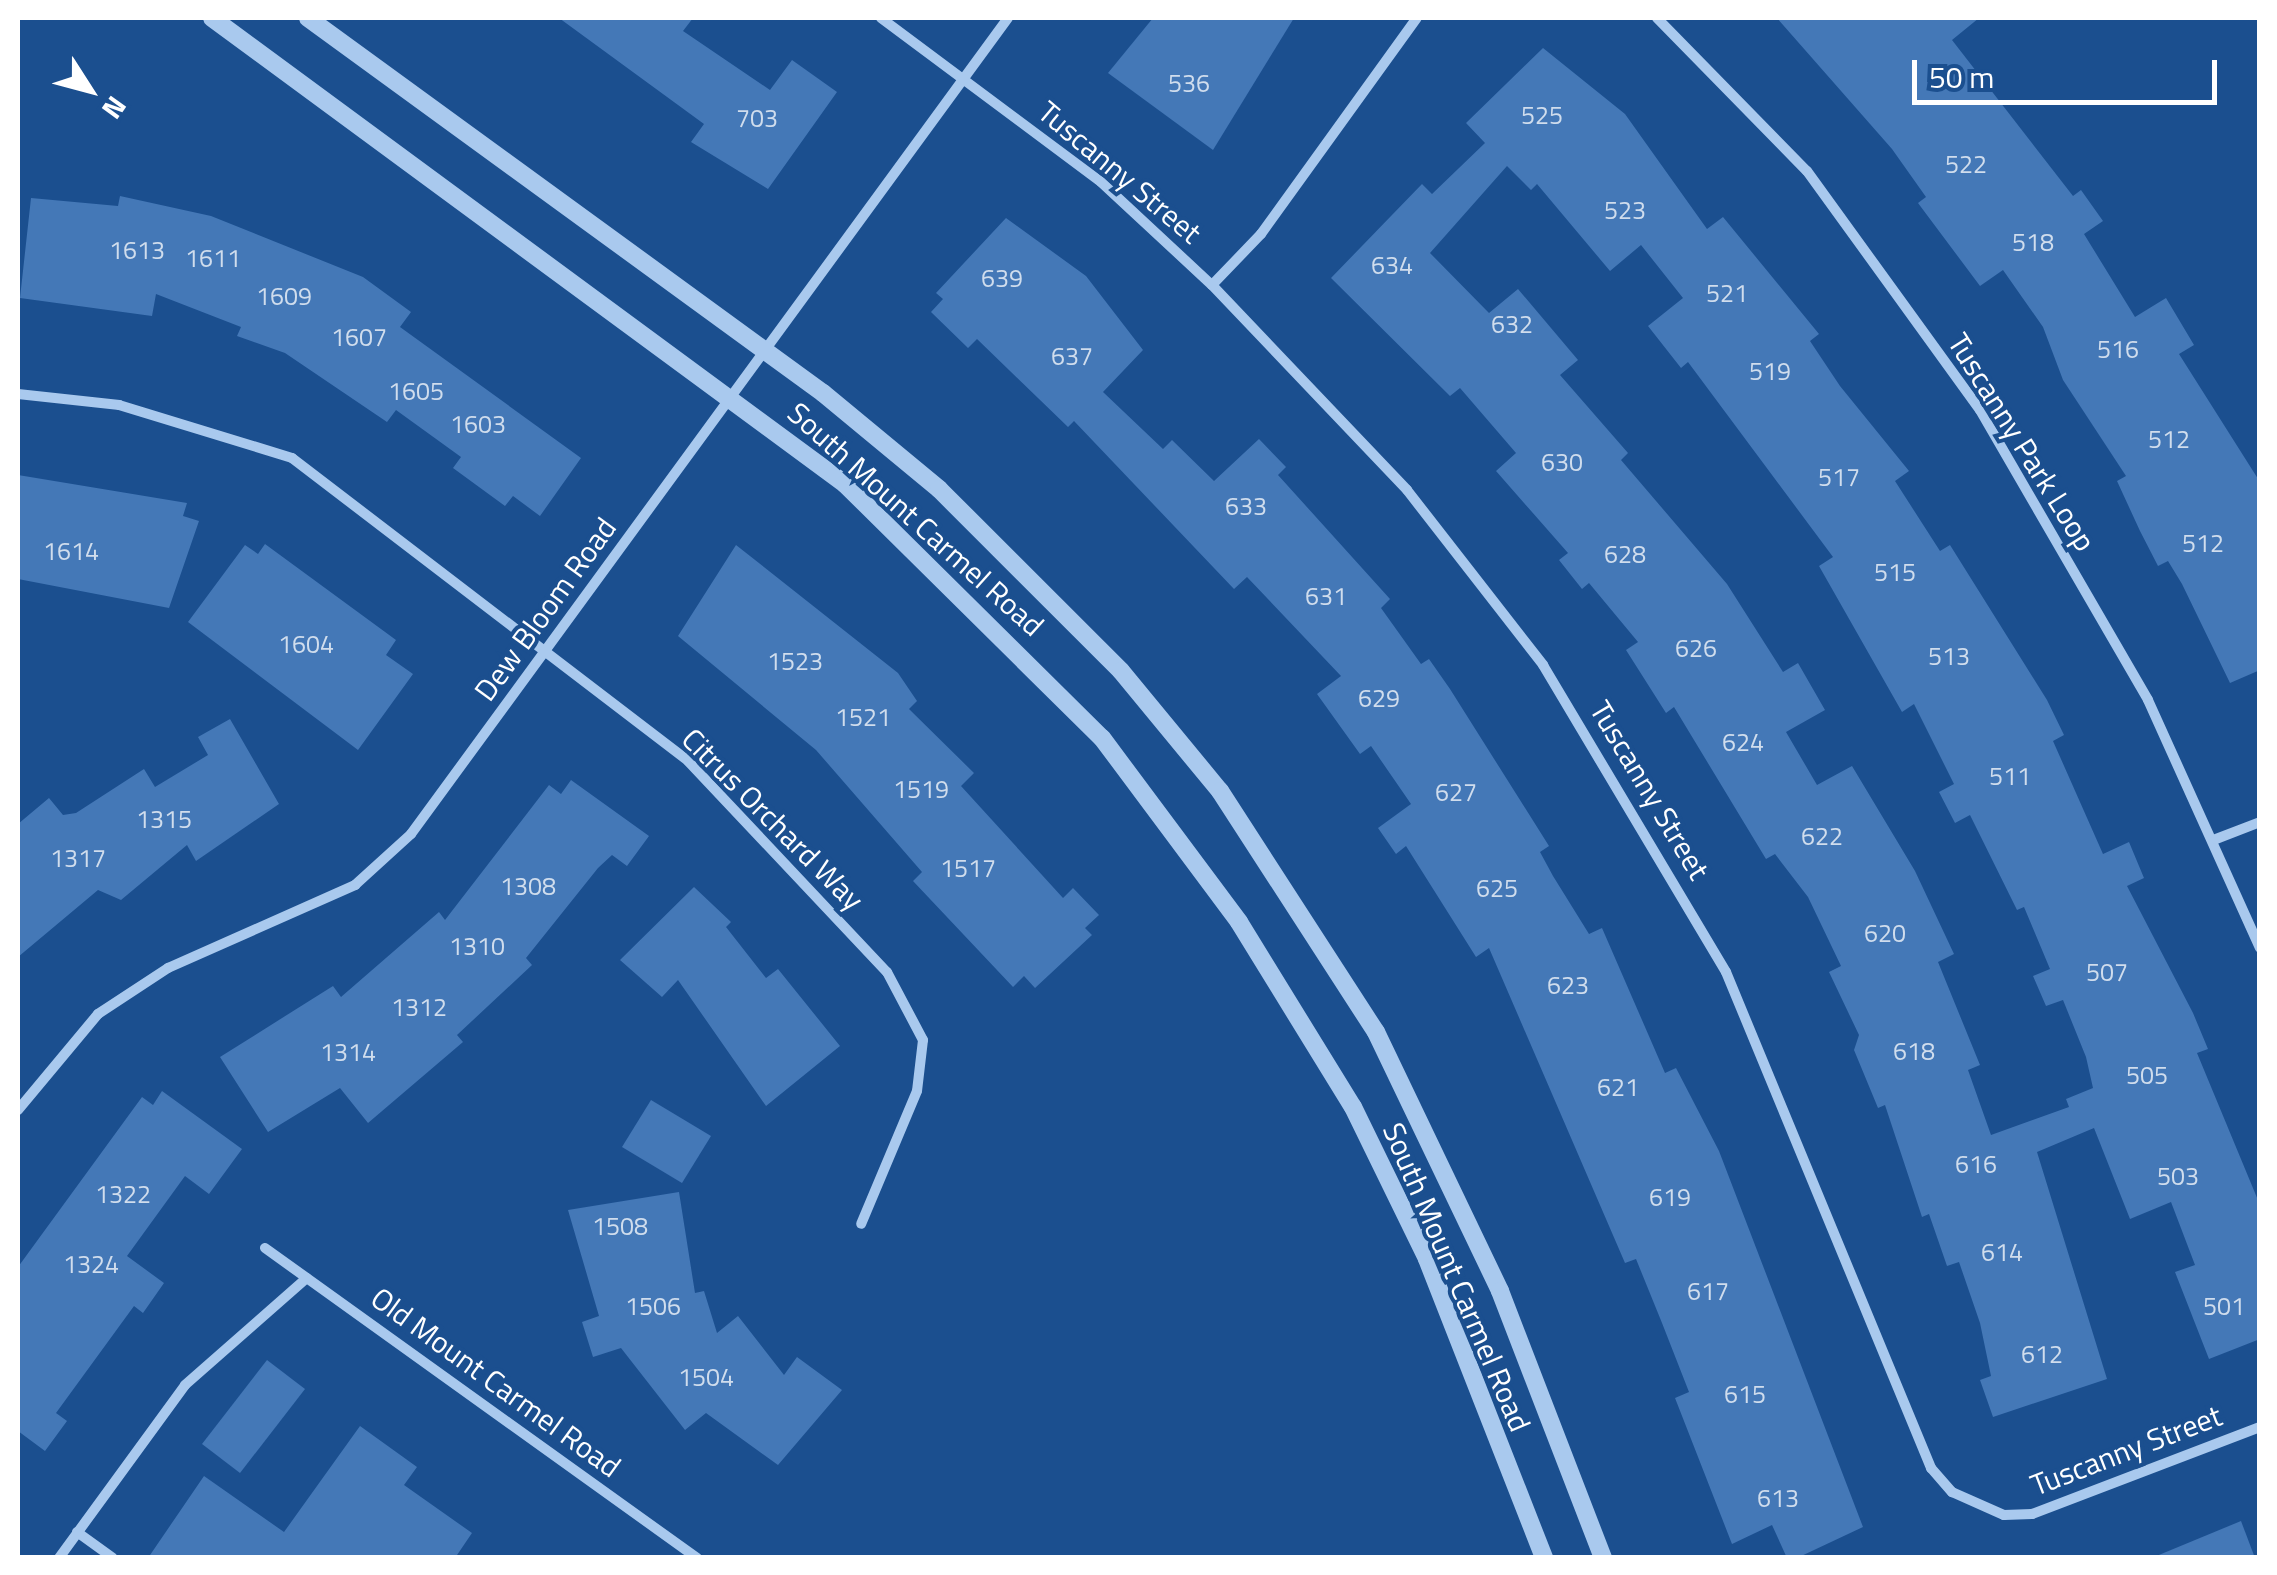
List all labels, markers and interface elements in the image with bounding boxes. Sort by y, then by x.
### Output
north arrow [40,40,140,140]
scale bar [1917,40,2222,102]
text: 50 m [1929,54,1994,100]
house number: 536 [1168,68,1210,98]
text: N [92,87,138,128]
street label: Tuscanny Street [1031,93,1209,251]
house number: 525 [1521,100,1563,130]
house number: 703 [736,103,778,133]
house number: 522 [1945,149,1987,179]
house number: 523 [1604,195,1646,225]
house number: 518 [2012,227,2054,257]
house number: 1613 [109,235,165,265]
house number: 1611 [185,243,241,273]
house number: 634 [1371,250,1413,280]
house number: 639 [981,263,1023,293]
house number: 521 [1706,278,1748,308]
house number: 1609 [256,281,312,311]
house number: 632 [1491,309,1533,339]
house number: 1607 [331,322,387,352]
street label: Tuscanny Park Loop [1940,326,2104,558]
house number: 516 [2097,334,2139,364]
house number: 637 [1051,341,1093,371]
house number: 519 [1749,356,1791,386]
house number: 1605 [388,376,444,406]
street label: South Mount Carmel Road [781,395,1051,643]
house number: 1603 [450,409,506,439]
house number: 512 [2148,424,2190,454]
house number: 630 [1541,447,1583,477]
house number: 517 [1818,462,1860,492]
house number: 633 [1225,491,1267,521]
street label: Dew Bloom Road [467,510,623,708]
house number: 512 [2182,528,2224,558]
house number: 1614 [43,536,99,566]
house number: 628 [1604,539,1646,569]
house number: 515 [1874,557,1916,587]
house number: 631 [1305,581,1347,611]
house number: 1604 [278,629,334,659]
house number: 626 [1675,633,1717,663]
house number: 513 [1928,641,1970,671]
house number: 1523 [767,646,823,676]
house number: 629 [1358,683,1400,713]
street label: Tuscanny Street [1583,694,1717,886]
house number: 1521 [835,702,891,732]
street label: Citrus Orchard Way [675,721,871,917]
house number: 624 [1722,727,1764,757]
house number: 511 [1989,761,2031,791]
house number: 1519 [893,774,949,804]
house number: 627 [1435,777,1477,807]
house number: 1315 [136,804,192,834]
house number: 622 [1801,821,1843,851]
house number: 1317 [50,843,106,873]
house number: 1517 [940,853,996,883]
house number: 1308 [500,871,556,901]
house number: 625 [1476,873,1518,903]
house number: 620 [1864,918,1906,948]
house number: 1310 [449,931,505,961]
house number: 507 [2086,957,2128,987]
house number: 623 [1547,970,1589,1000]
house number: 1312 [391,992,447,1022]
house number: 618 [1893,1036,1935,1066]
house number: 1314 [320,1037,376,1067]
house number: 505 [2126,1060,2168,1090]
house number: 621 [1597,1072,1639,1102]
street label: South Mount Carmel Road [1376,1117,1538,1437]
house number: 616 [1955,1149,1997,1179]
house number: 503 [2157,1161,2199,1191]
house number: 1322 [95,1179,151,1209]
house number: 619 [1649,1182,1691,1212]
house number: 1508 [592,1211,648,1241]
house number: 614 [1981,1237,2023,1267]
house number: 1324 [63,1249,119,1279]
house number: 617 [1687,1276,1729,1306]
street label: Old Mount Carmel Road [364,1279,628,1485]
house number: 1506 [625,1291,681,1321]
house number: 501 [2203,1291,2245,1321]
house number: 612 [2021,1339,2063,1369]
house number: 1504 [678,1362,734,1392]
house number: 615 [1724,1379,1766,1409]
street label: Tuscanny Street [2025,1397,2227,1503]
house number: 613 [1757,1483,1799,1513]

